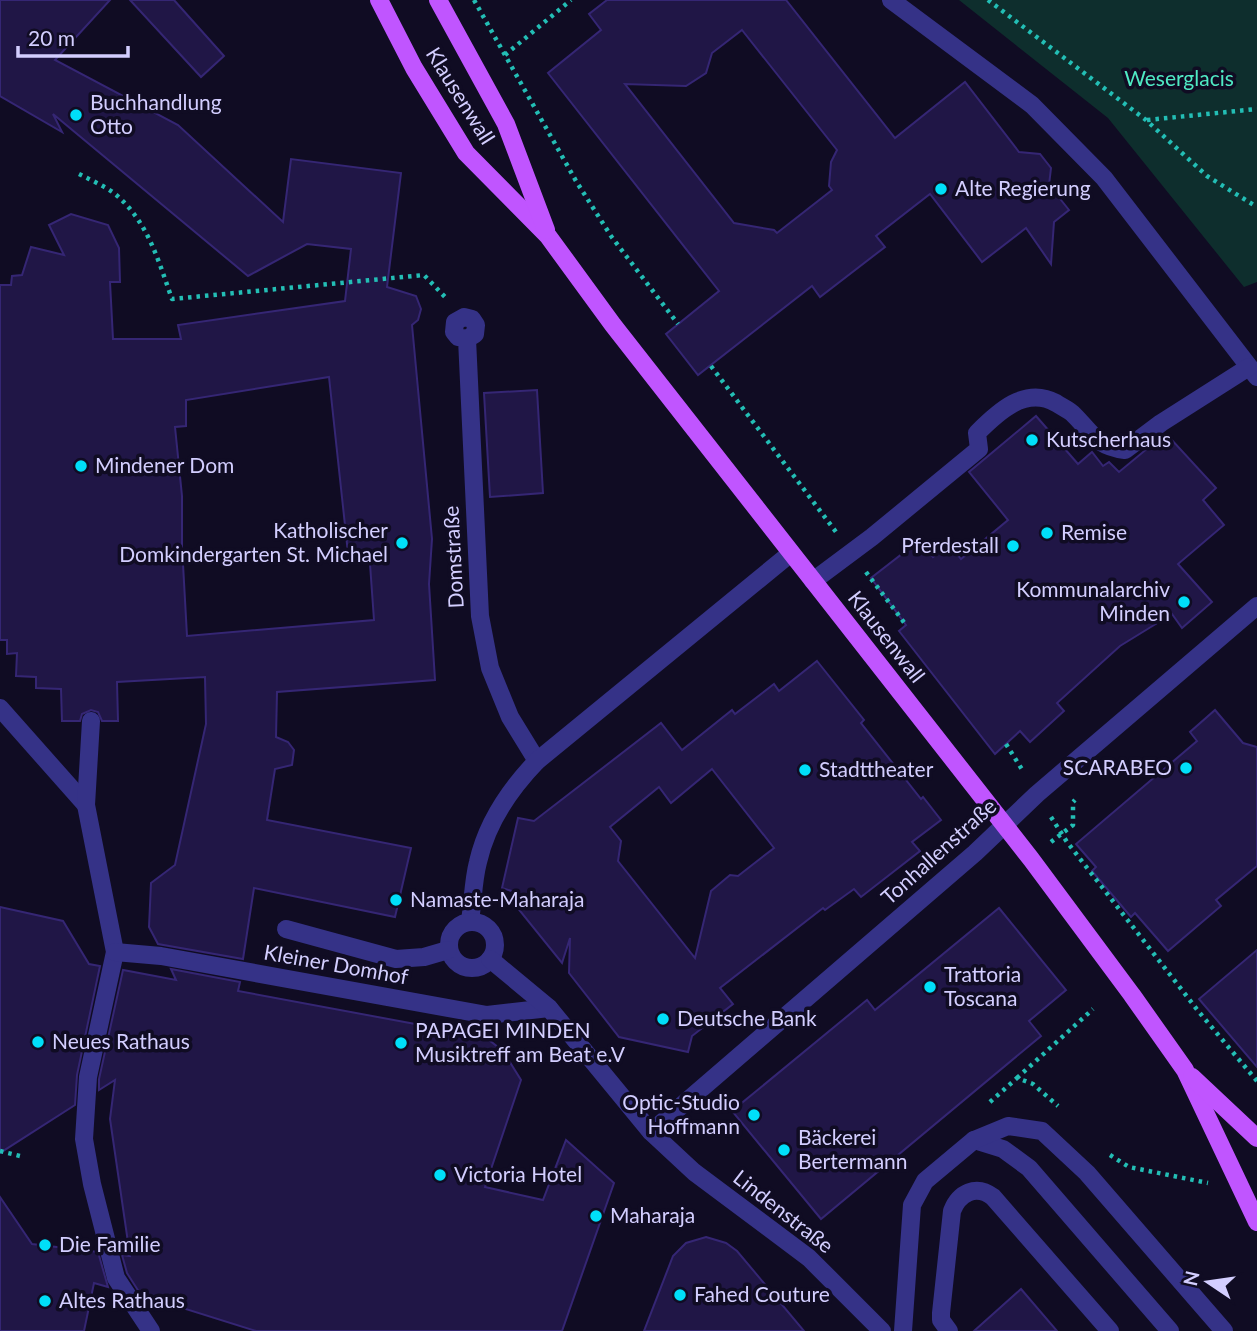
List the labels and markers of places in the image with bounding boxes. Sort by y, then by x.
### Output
place label: Buchhandlung Otto [90,89,222,138]
marker: Buchhandlung Otto [68,107,84,123]
place label: Alte Regierung [955,175,1091,200]
marker: Alte Regierung [933,181,949,197]
place label: Kutscherhaus [1046,426,1171,451]
marker: Kutscherhaus [1024,432,1040,448]
place label: Mindener Dom [95,452,234,477]
marker: Mindener Dom [73,458,89,474]
place label: Katholischer Domkindergarten St. Michael [119,517,388,566]
place label: Remise [1061,519,1127,544]
marker: Remise [1039,525,1055,541]
place label: Pferdestall [901,532,999,557]
marker: Katholischer Domkindergarten St. Michael [394,535,410,551]
marker: Pferdestall [1005,538,1021,554]
place label: Kommunalarchiv Minden [1016,576,1170,625]
marker: Kommunalarchiv Minden [1176,594,1192,610]
place label: SCARABEO [1063,754,1172,779]
place label: Stadttheater [819,756,934,781]
marker: SCARABEO [1178,760,1194,776]
marker: Stadttheater [797,762,813,778]
place label: Namaste-Maharaja [410,886,585,911]
marker: Namaste-Maharaja [388,892,404,908]
place label: Trattoria Toscana [944,961,1021,1010]
marker: Trattoria Toscana [922,979,938,995]
place label: Deutsche Bank [677,1005,817,1030]
marker: Deutsche Bank [655,1011,671,1027]
place label: PAPAGEI MINDEN Musiktreff am Beat e.V [415,1017,626,1066]
place label: Neues Rathaus [52,1028,190,1053]
marker: Neues Rathaus [30,1034,46,1050]
marker: PAPAGEI MINDEN Musiktreff am Beat e.V [393,1035,409,1051]
place label: Optic-Studio Hoffmann [622,1089,740,1138]
marker: Optic-Studio Hoffmann [746,1107,762,1123]
place label: Bäckerei Bertermann [798,1124,908,1173]
marker: Bäckerei Bertermann [776,1142,792,1158]
place label: Victoria Hotel [454,1161,582,1186]
marker: Victoria Hotel [432,1167,448,1183]
place label: Maharaja [610,1202,695,1227]
marker: Maharaja [588,1208,604,1224]
place label: Die Familie [59,1231,160,1256]
marker: Die Familie [37,1237,53,1253]
place label: Fahed Couture [694,1281,830,1306]
place label: Altes Rathaus [59,1287,185,1312]
marker: Fahed Couture [672,1287,688,1303]
marker: Altes Rathaus [37,1293,53,1309]

